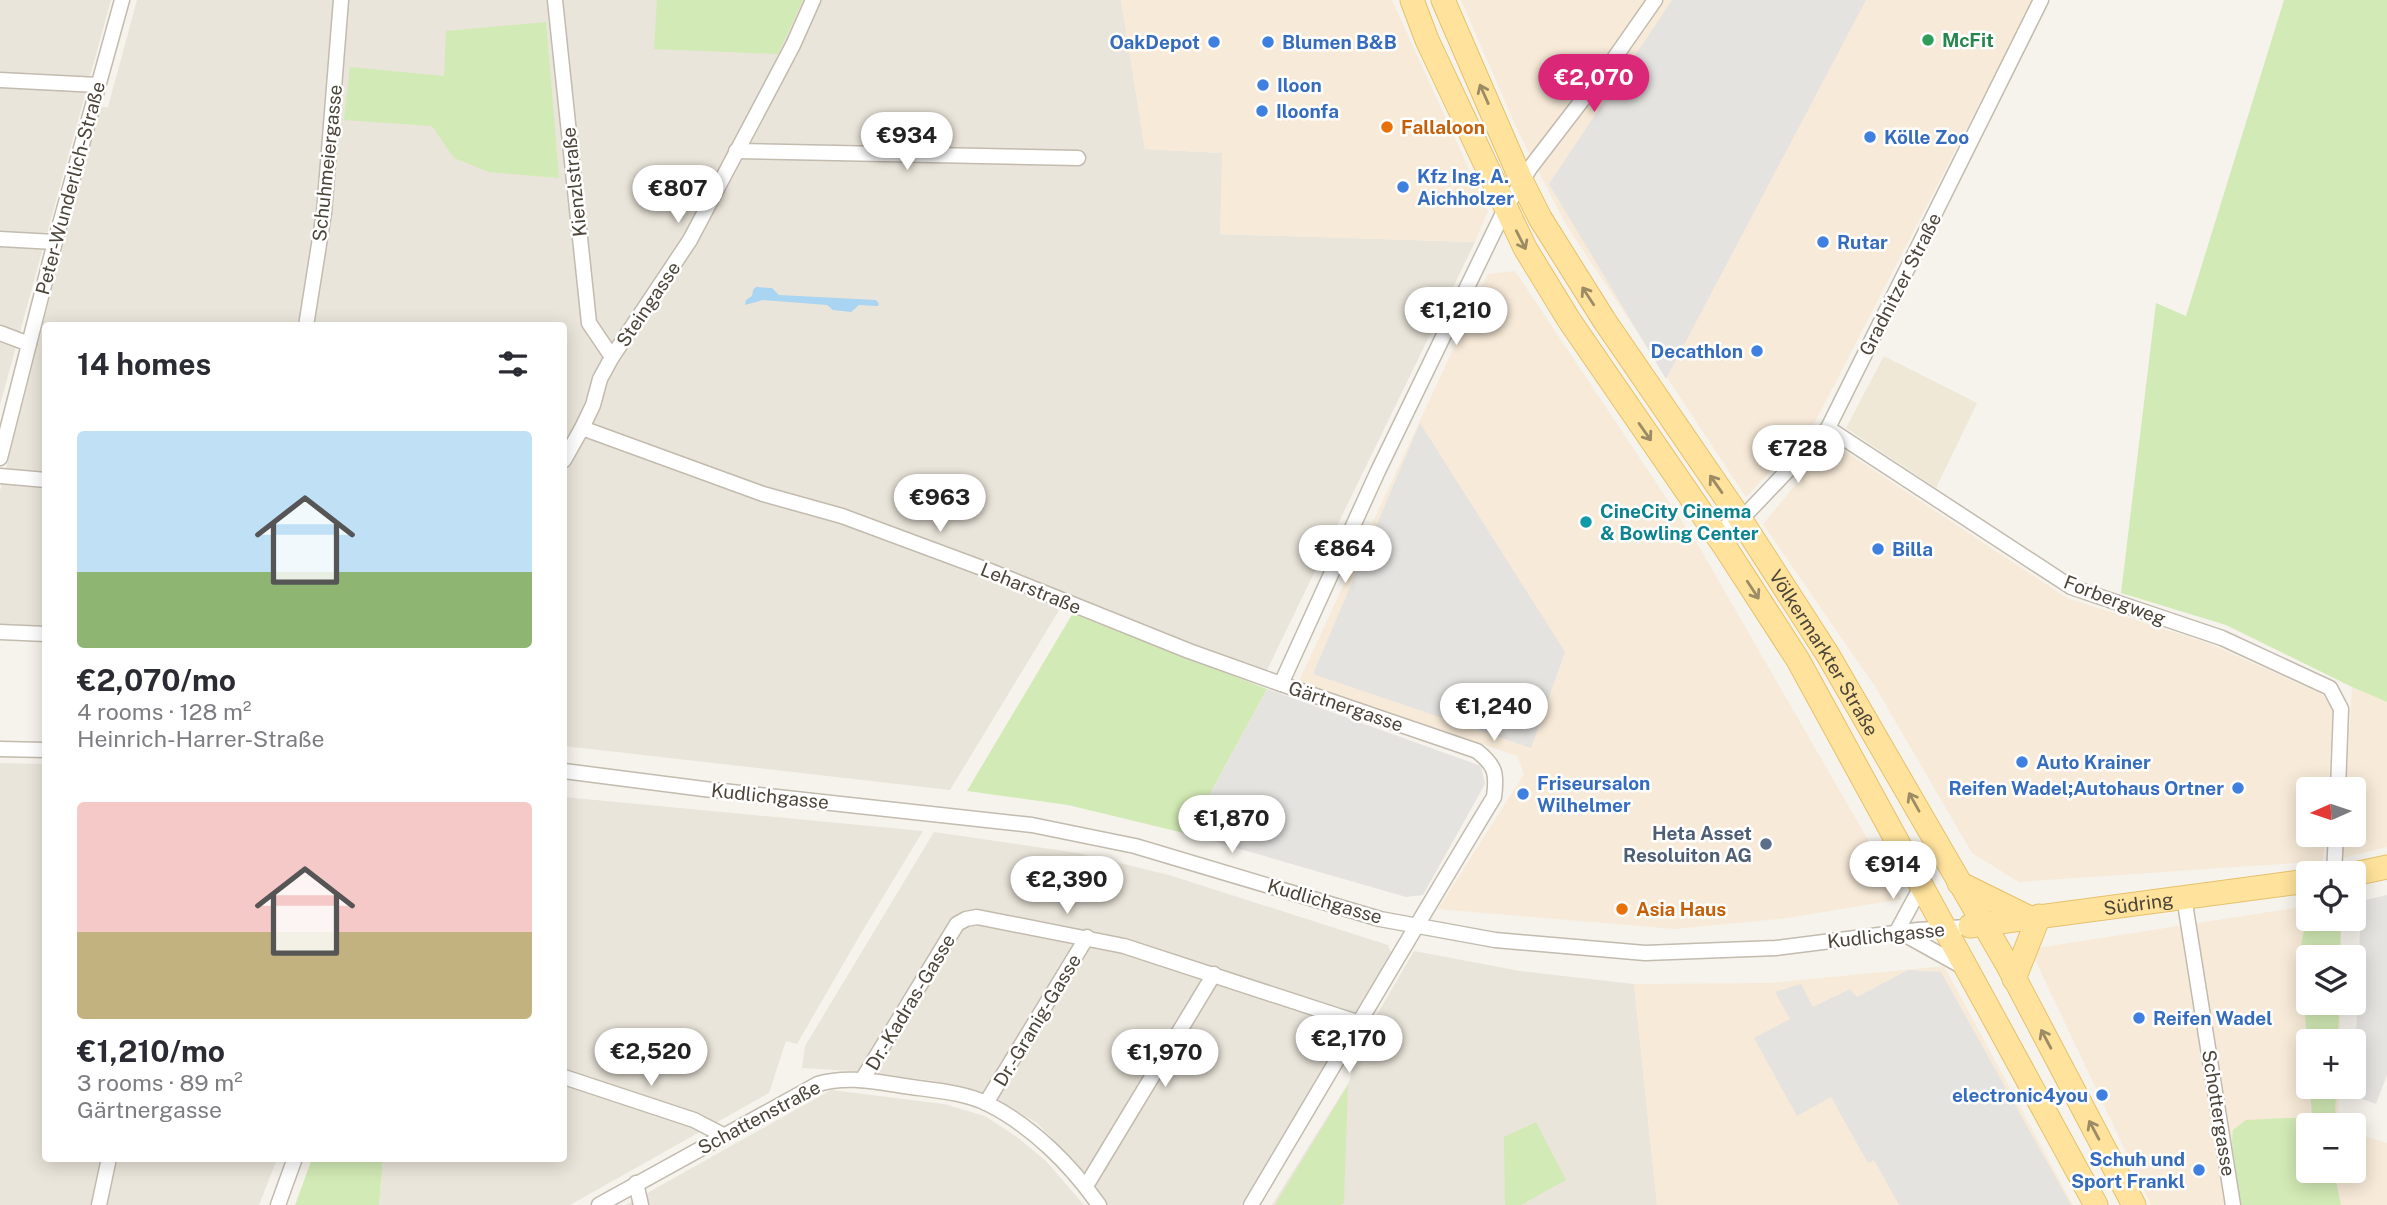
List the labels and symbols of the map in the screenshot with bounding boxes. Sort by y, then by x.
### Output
place label: McFit [1942,29,1994,51]
place label: OakDepot [1109,31,1200,53]
place label: Blumen B&B [1282,31,1397,53]
marker: McFit [1920,32,1936,48]
marker: OakDepot [1206,34,1222,50]
marker: Blumen B&B [1260,34,1276,50]
pin: €2,070 [1537,54,1651,114]
place label: Iloon [1277,74,1322,96]
marker: Iloon [1255,77,1271,93]
street label: Peter-Wunderlich-Straße [31,79,109,297]
street label: Schuhmeiergasse [308,83,346,243]
one-way arrow [1476,84,1489,105]
place label: Iloonfa [1276,100,1339,122]
marker: Iloonfa [1254,103,1270,119]
pin: €934 [866,113,948,172]
place label: Fallaloon [1401,116,1485,138]
marker: Fallaloon [1379,119,1395,135]
street label: Kienzlstraße [557,126,591,238]
place label: Kölle Zoo [1884,126,1969,148]
marker: Kölle Zoo [1862,129,1878,145]
place label: Kfz Ing. A. Aichholzer [1417,165,1514,209]
pin: €807 [637,166,719,225]
marker: Kfz Ing. A. Aichholzer [1395,179,1411,195]
street label: Gradnitzer Straße [1855,209,1945,359]
one-way arrow [1515,230,1529,250]
place label: Rutar [1837,231,1888,253]
marker: Rutar [1815,234,1831,250]
street label: Steingasse [611,257,685,351]
one-way arrow [1581,287,1596,306]
pin: €1,210 [1399,288,1513,347]
place label: Decathlon [1651,340,1743,362]
marker: Decathlon [1749,343,1765,359]
one-way arrow [1638,421,1652,441]
pin: €728 [1757,426,1839,485]
pin: €963 [899,475,981,534]
one-way arrow [1709,475,1723,494]
place label: CineCity Cinema & Bowling Center [1600,500,1759,544]
marker: CineCity Cinema & Bowling Center [1578,514,1594,530]
pin: €864 [1304,526,1386,585]
place label: Billa [1892,538,1933,560]
marker: Billa [1870,541,1886,557]
street label: Leharstraße [977,558,1085,618]
street label: Völkermarkter Straße [1765,565,1883,740]
street label: Forbergweg [2061,570,2169,630]
one-way arrow [1746,580,1760,600]
street label: Gärtnergasse [1286,676,1406,736]
pin: €1,240 [1437,684,1551,743]
place label: Auto Krainer [2036,751,2151,773]
marker: Auto Krainer [2014,754,2030,770]
place label: Friseursalon Wilhelmer [1537,772,1650,816]
place label: Reifen Wadel;Autohaus Ortner [1948,777,2224,799]
north arrow [2296,777,2366,847]
street label: Kudlichgasse [710,779,830,813]
marker: Reifen Wadel;Autohaus Ortner [2230,780,2246,796]
marker: Friseursalon Wilhelmer [1515,786,1531,802]
one-way arrow [1907,792,1920,813]
pin: €1,870 [1175,796,1289,855]
place label: Heta Asset Resoluiton AG [1623,822,1752,866]
marker: Heta Asset Resoluiton AG [1758,836,1774,852]
pin: €914 [1852,842,1934,901]
pin: €2,390 [1010,856,1124,916]
street label: Kudlichgasse [1265,874,1385,928]
street label: Südring [2102,888,2175,919]
place label: Asia Haus [1636,898,1726,920]
marker: Asia Haus [1614,901,1630,917]
street label: Kudlichgasse [1826,918,1946,952]
street label: Dr.-Kadras-Gasse [861,930,959,1074]
street label: Dr.-Granig-Gasse [989,950,1085,1090]
place label: Reifen Wadel [2153,1007,2273,1029]
marker: Reifen Wadel [2131,1010,2147,1026]
pin: €2,170 [1292,1016,1406,1075]
pin: €2,520 [594,1028,708,1088]
one-way arrow [2039,1029,2053,1050]
pin: €1,970 [1108,1030,1222,1089]
street label: Schottergasse [2198,1048,2240,1178]
street label: Schattenstraße [694,1075,824,1159]
place label: electronic4you [1952,1084,2088,1106]
marker: electronic4you [2094,1087,2110,1103]
one-way arrow [2087,1120,2100,1141]
place label: Schuh und Sport Frankl [2071,1148,2185,1192]
marker: Schuh und Sport Frankl [2191,1162,2207,1178]

